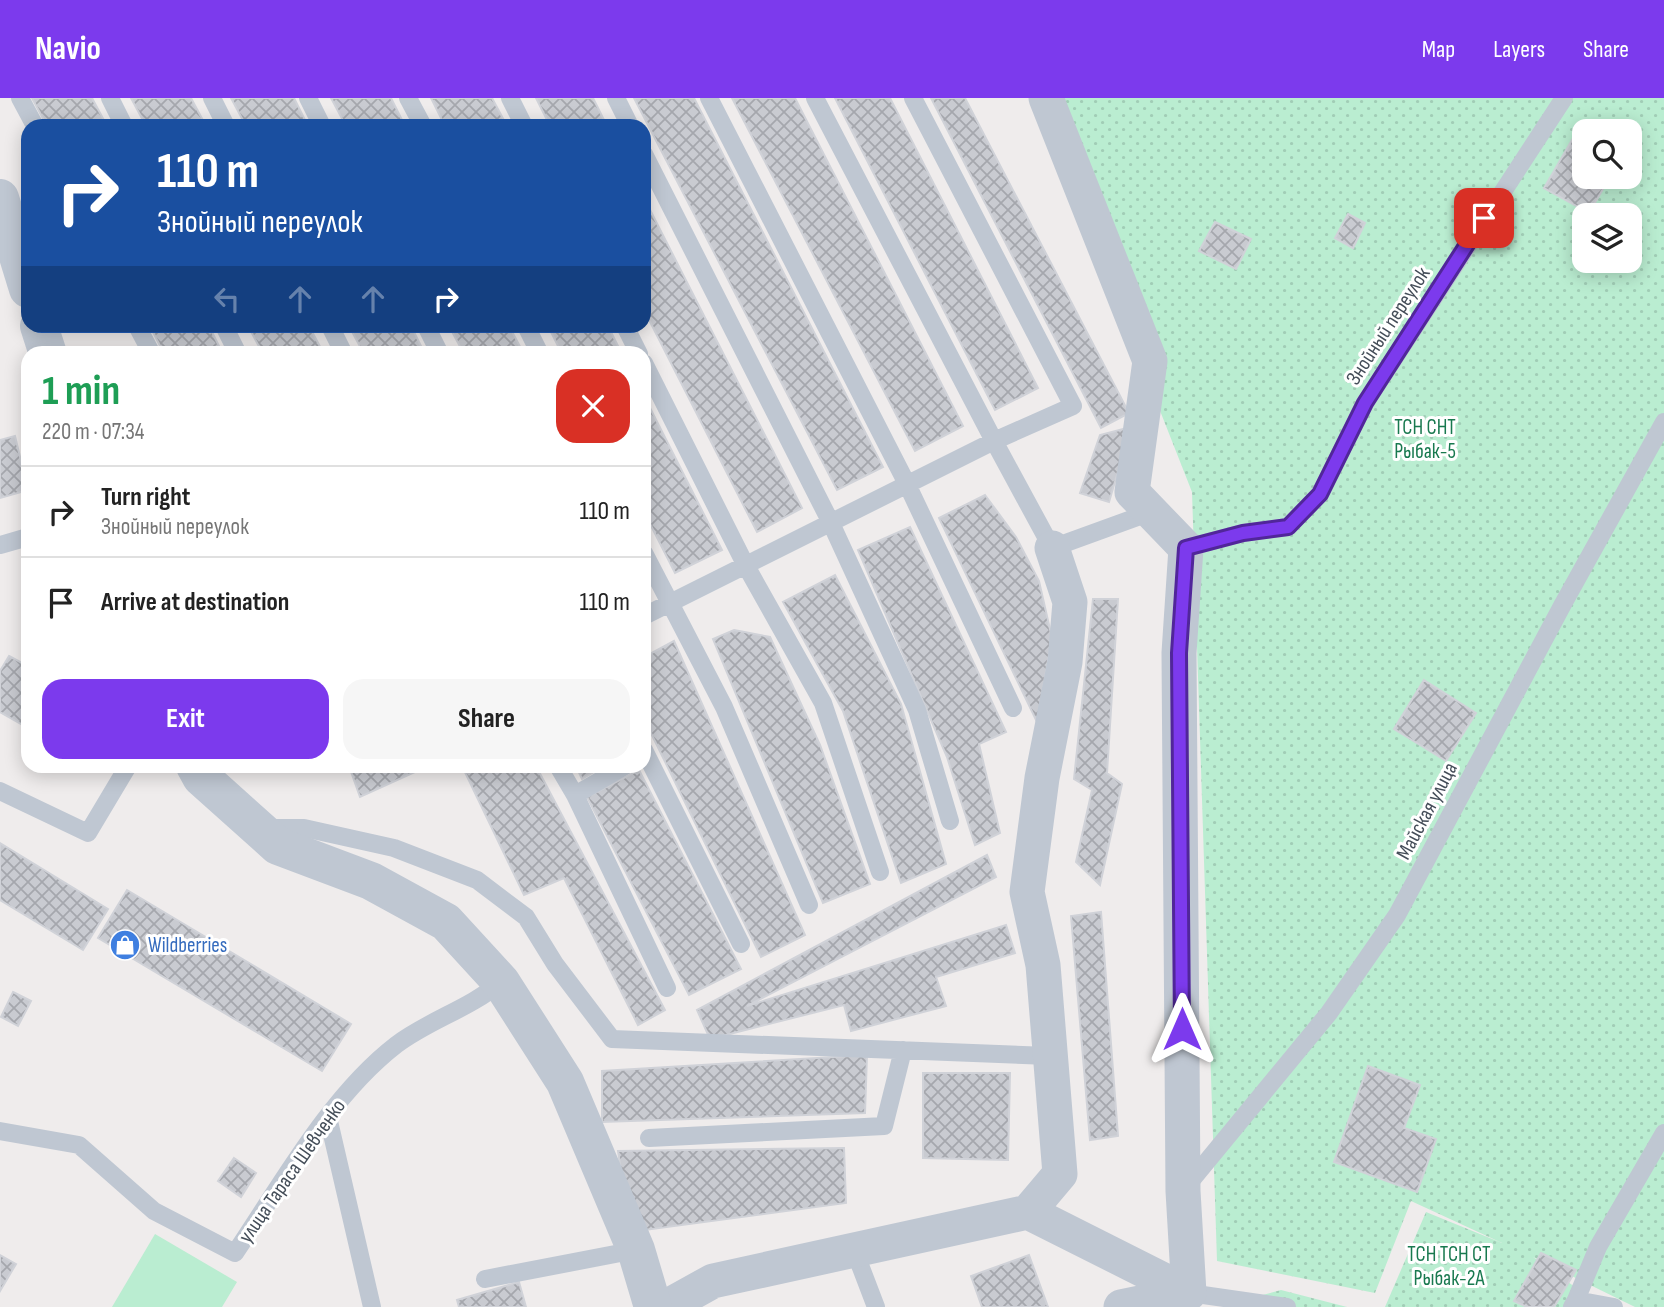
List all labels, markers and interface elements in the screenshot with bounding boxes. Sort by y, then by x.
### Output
text: Navio [35,29,101,69]
text: Map [1422,35,1455,64]
text: Layers [1493,35,1545,64]
text: Share [1583,35,1629,64]
map controls [1572,119,1642,273]
button: search [1572,119,1642,189]
text: 110 m [157,143,259,202]
icon: right [42,147,133,238]
pin [1454,188,1514,248]
icon: arrive [1465,199,1503,237]
text: Знойный переулок [157,203,363,242]
button: layers [1572,203,1642,273]
street label: Знойный переулок [1341,263,1435,389]
icon: left [208,280,246,318]
icon: ahead [281,280,319,318]
icon: ahead [354,280,392,318]
icon: right [427,280,465,318]
text: 1 min [42,366,120,417]
button: close [556,369,630,443]
park label: ТСН СНТ Рыбак-5 [1394,415,1456,464]
text: 220 m · 07:34 [42,418,144,446]
text: Turn right [101,482,190,513]
icon: right [42,493,80,531]
text: 110 m [579,496,630,527]
text: Знойный переулок [101,513,249,541]
icon: arrive [42,584,80,622]
text: Arrive at destination [101,587,289,618]
text: 110 m [579,587,630,618]
button: Exit [42,679,329,759]
button: Share [343,679,630,759]
street label: Майская улица [1391,758,1463,864]
shop icon: Wildberries [108,928,142,962]
place label: Wildberries [148,933,227,958]
position arrow [1145,992,1219,1066]
street label: улица Тараса Шевченко [233,1094,351,1248]
park label: ТСН ТСН СТ Рыбак-2А [1407,1242,1491,1291]

